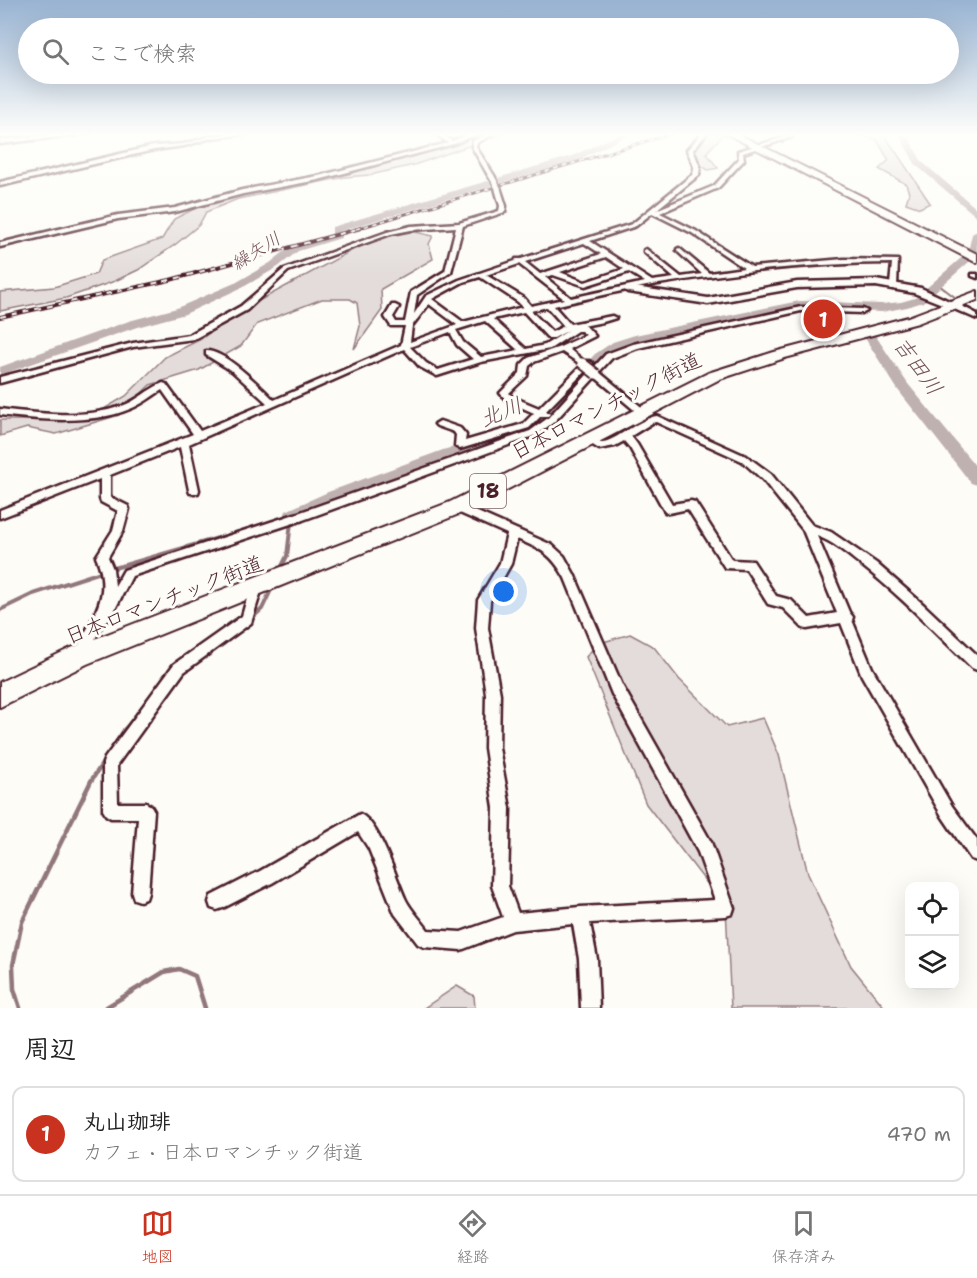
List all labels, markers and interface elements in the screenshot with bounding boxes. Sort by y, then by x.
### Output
search box [18,18,959,84]
icon: search [39,35,72,68]
text: ここで検索 [87,39,197,68]
water label: 繰矢川 [227,227,285,275]
pin: 1 [804,296,842,342]
water label: 吉田川 [887,331,949,401]
street label: 日本ロマンチック街道 [506,346,706,466]
water label: 北川 [475,390,527,434]
road number: 18 [470,474,506,508]
street label: 日本ロマンチック街道 [61,549,267,651]
your location [489,577,518,606]
map controls [905,882,959,990]
button: locate [905,882,959,936]
button: layers [905,936,959,990]
text: 周辺 [24,1031,76,1066]
text: 丸山珈琲 [83,1107,171,1136]
text: 1 [41,1121,50,1147]
text: 470 m [887,1121,951,1147]
text: カフェ · 日本ロマンチック街道 [83,1139,363,1165]
tab: 地図 [141,1207,174,1267]
tab: 経路 [456,1207,489,1267]
tab: 保存済み [772,1207,836,1267]

